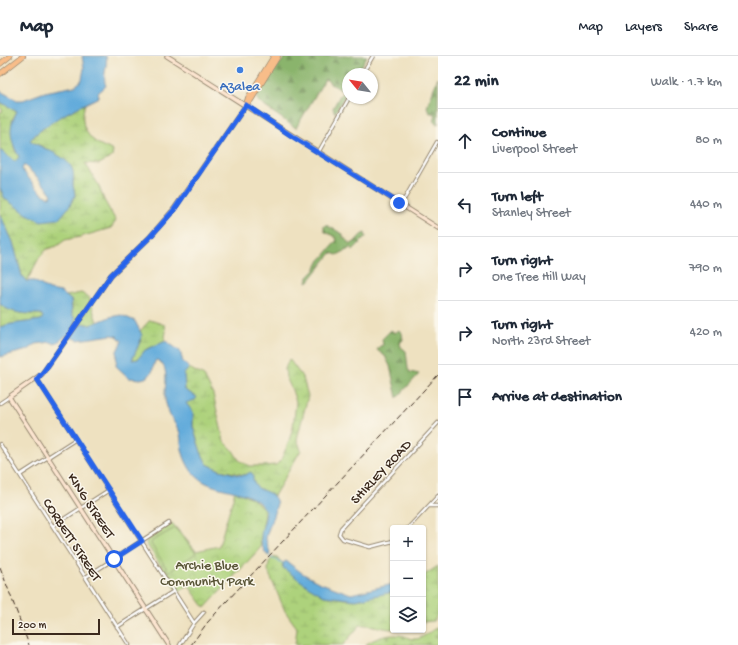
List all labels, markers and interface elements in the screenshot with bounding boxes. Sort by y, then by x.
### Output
text: Map [20,16,53,39]
text: Map [579,19,603,36]
text: Layers [625,19,662,36]
text: Share [684,19,718,36]
marker: Azalea [235,65,245,75]
north arrow [342,68,378,104]
text: 22 min [454,72,499,92]
text: Walk · 1.7 km [651,75,722,90]
place label: Azalea [220,79,261,96]
text: Continue [492,124,546,142]
icon: ahead [454,130,476,152]
text: 80 m [695,133,722,148]
text: Liverpool Street [492,142,577,157]
text: Turn left [492,188,543,206]
route end [390,194,408,212]
icon: left [454,194,476,216]
text: 440 m [690,197,722,212]
text: Stanley Street [492,206,570,221]
text: Turn right [492,252,552,270]
icon: right [454,258,476,280]
text: 790 m [689,261,722,276]
text: One Tree Hill Way [492,270,586,285]
text: Turn right [492,316,552,334]
icon: right [454,322,476,344]
text: 420 m [690,325,722,340]
text: North 23rd Street [492,334,590,349]
icon: arrive [454,386,476,408]
text: Arrive at destination [492,388,622,406]
street label: SHIRLEY ROAD [348,436,417,508]
street label: KING STREET [63,471,118,543]
street label: CORBETT STREET [38,496,104,585]
map controls [390,525,426,633]
button: + [390,525,426,561]
route start [105,550,123,568]
park label: Archie Blue Community Park [160,558,256,591]
button: − [390,561,426,597]
button: layers [390,597,426,633]
scale bar [12,617,100,636]
text: 200 m [18,620,46,632]

